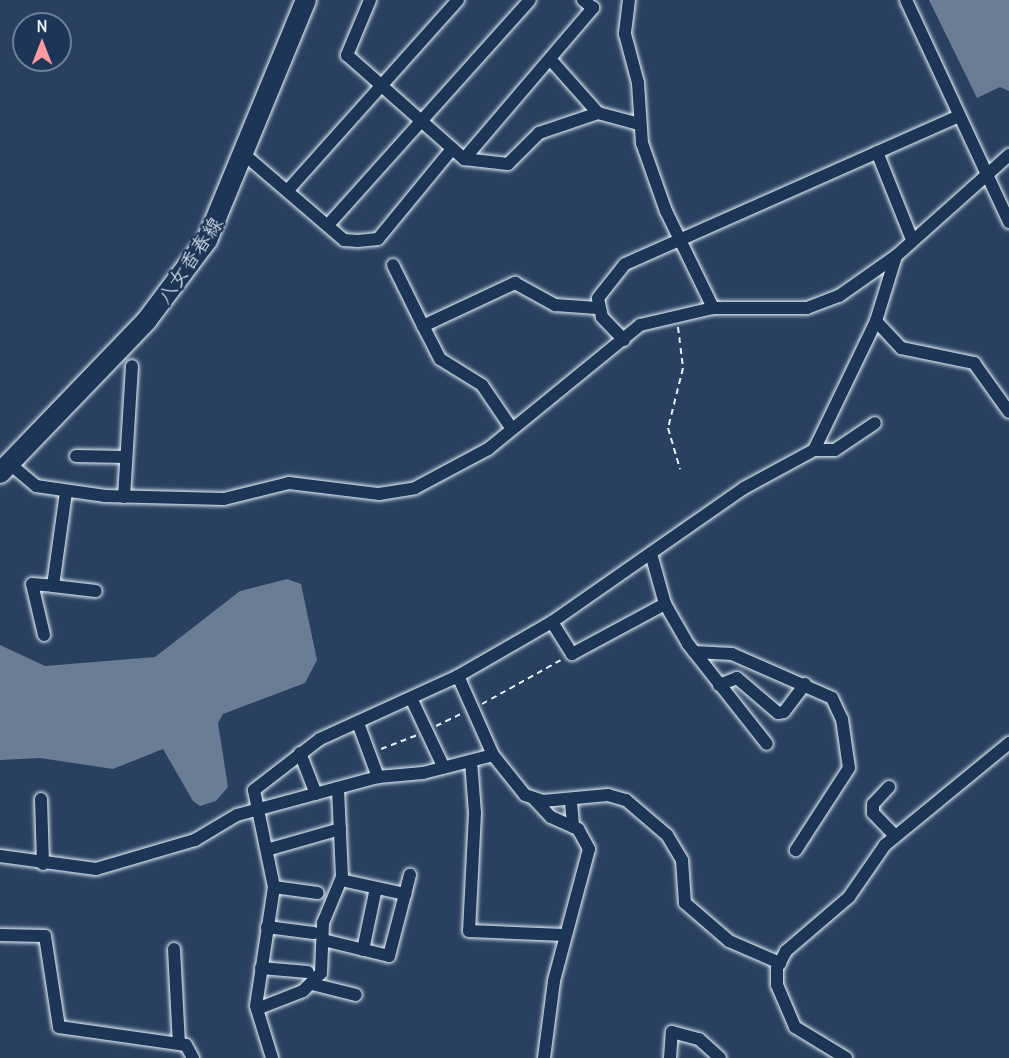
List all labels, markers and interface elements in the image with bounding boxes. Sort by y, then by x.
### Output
north arrow [12,12,72,72]
text: N [36,16,48,36]
street label: 八女香春線 [151,212,227,308]

